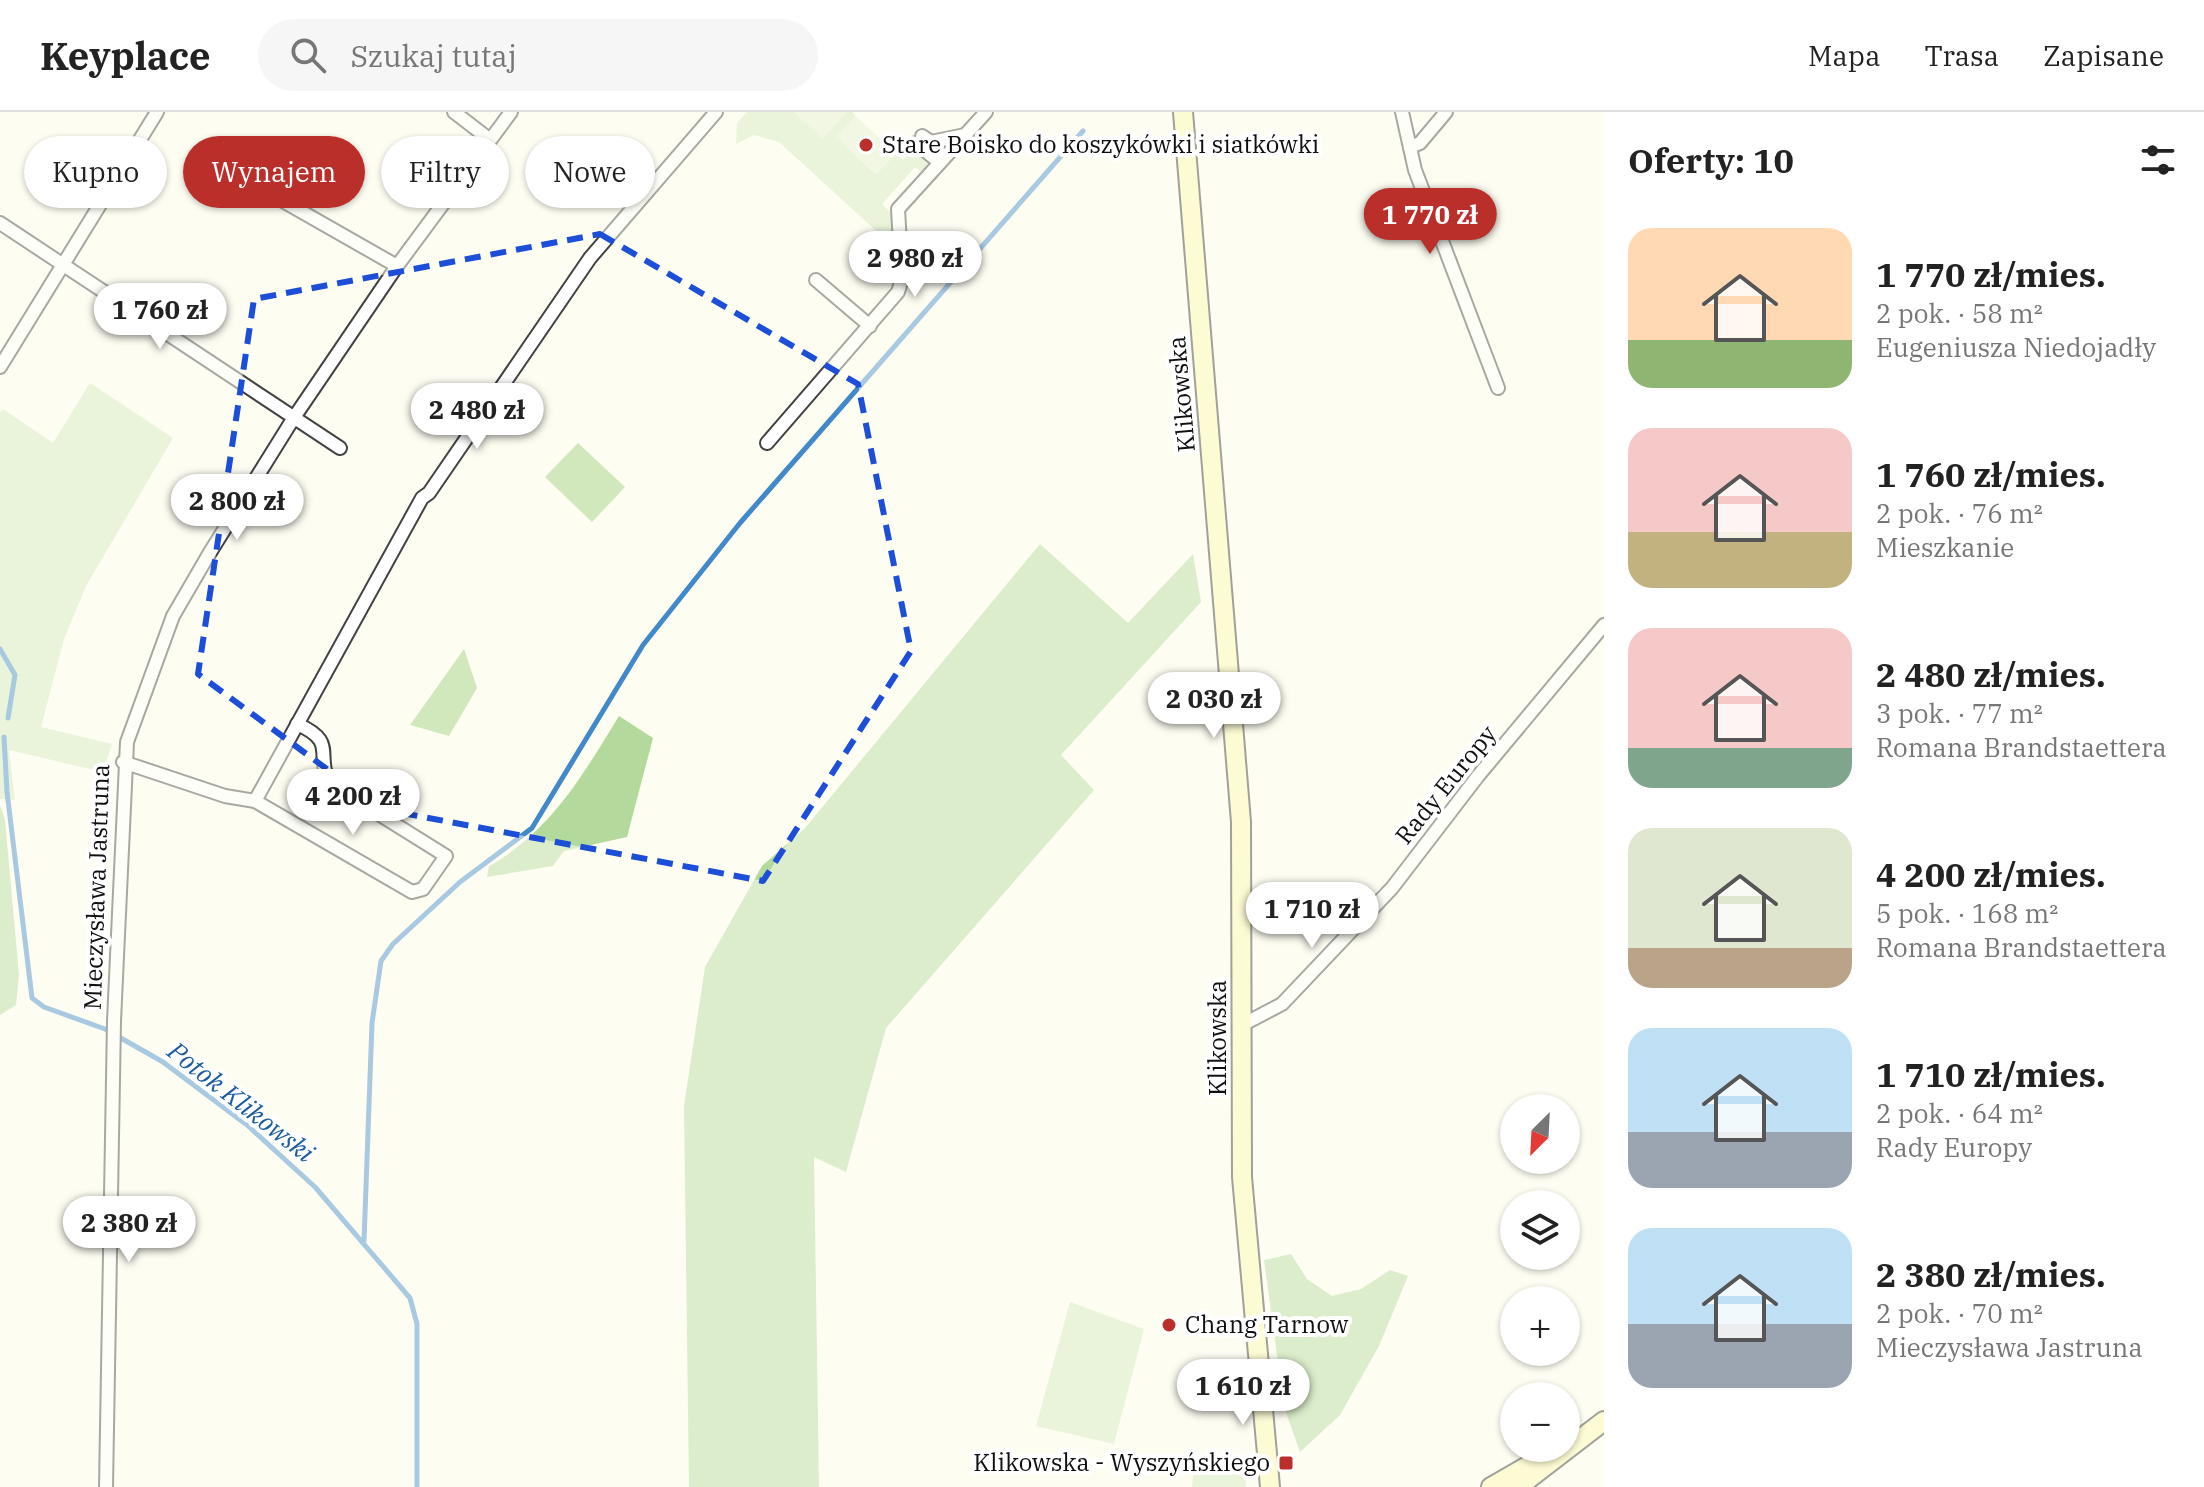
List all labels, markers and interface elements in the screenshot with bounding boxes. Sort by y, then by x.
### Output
search box [258,19,818,91]
text: Keyplace [40,31,210,80]
icon: search [286,33,330,77]
text: Szukaj tutaj [350,36,517,75]
text: Mapa [1808,37,1881,74]
text: Trasa [1925,37,1999,74]
text: Zapisane [2043,37,2164,74]
place label: Stare Boisko do koszykówki i siatkówki [882,128,1319,160]
chip: Kupno [24,136,167,208]
chip: Wynajem [183,136,365,208]
chip: Filtry [381,136,509,208]
chip: Nowe [525,136,655,208]
marker: Stare Boisko do koszykówki i siatkówki [857,136,875,154]
text: Oferty: 10 [1628,138,1794,182]
icon: filters [2136,138,2180,182]
pin: 1 770 zł [1347,188,1513,256]
text: 1 770 zł [1382,197,1478,231]
pin: 2 980 zł [832,231,998,299]
text: 2 980 zł [867,240,963,274]
text: 1 770 zł/mies. [1876,252,2106,296]
icon: home [1692,260,1788,356]
pin: 1 760 zł [77,283,243,351]
text: 1 760 zł [112,292,208,326]
text: 2 pok. · 58 m² [1876,296,2043,330]
text: Eugeniusza Niedojadły [1876,330,2156,364]
street label: Klikowska [1160,335,1202,453]
pin: 2 480 zł [394,383,560,451]
text: 2 480 zł [429,392,525,426]
text: 1 760 zł/mies. [1876,452,2106,496]
icon: home [1692,460,1788,556]
pin: 2 800 zł [154,474,320,542]
text: 2 800 zł [189,483,285,517]
text: 2 pok. · 76 m² [1876,496,2043,530]
text: Mieszkanie [1876,530,2014,564]
text: 2 480 zł/mies. [1876,652,2106,696]
icon: home [1692,660,1788,756]
pin: 2 030 zł [1131,672,1297,740]
text: 2 030 zł [1166,681,1262,715]
text: 3 pok. · 77 m² [1876,696,2043,730]
street label: Rady Europy [1387,718,1503,850]
text: Romana Brandstaettera [1876,730,2167,764]
street label: Mieczysława Jastruna [76,763,116,1010]
pin: 4 200 zł [270,769,436,837]
text: 4 200 zł [305,778,401,812]
text: 4 200 zł/mies. [1876,852,2106,896]
icon: home [1692,860,1788,956]
pin: 1 710 zł [1229,882,1395,950]
text: 1 710 zł [1264,891,1360,925]
text: 5 pok. · 168 m² [1876,896,2058,930]
text: Romana Brandstaettera [1876,930,2167,964]
street label: Klikowska [1201,980,1233,1096]
water label: Potok Klikowski [161,1033,322,1169]
text: 1 710 zł/mies. [1876,1052,2106,1096]
icon: home [1692,1060,1788,1156]
north arrow [1500,1094,1580,1174]
map controls [1500,1094,1580,1462]
text: 2 pok. · 64 m² [1876,1096,2043,1130]
text: Rady Europy [1876,1130,2032,1164]
button: layers [1500,1190,1580,1270]
pin: 2 380 zł [46,1196,212,1264]
text: 2 380 zł [81,1205,177,1239]
text: 2 380 zł/mies. [1876,1252,2106,1296]
icon: home [1692,1260,1788,1356]
button: + [1500,1286,1580,1366]
text: 2 pok. · 70 m² [1876,1296,2043,1330]
place label: Chang Tarnow [1185,1308,1349,1340]
marker: Chang Tarnow [1160,1316,1178,1334]
text: Mieczysława Jastruna [1876,1330,2143,1364]
pin: 1 610 zł [1160,1359,1326,1427]
text: 1 610 zł [1195,1368,1291,1402]
button: − [1500,1382,1580,1462]
place label: Klikowska - Wyszyńskiego [973,1446,1270,1478]
marker: Klikowska - Wyszyńskiego [1277,1454,1295,1472]

